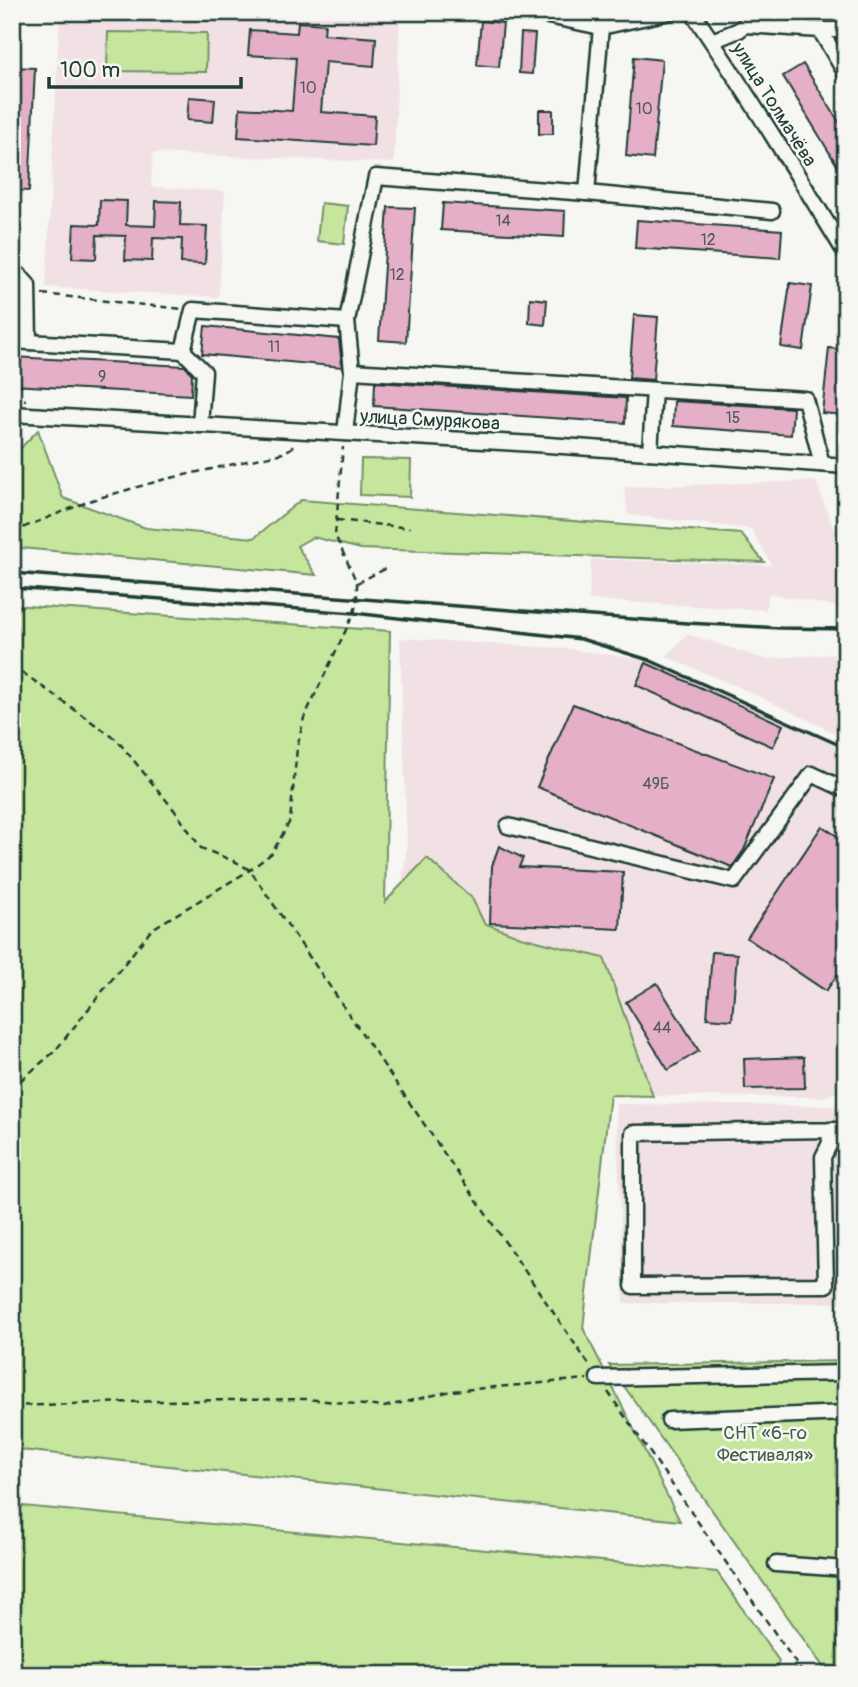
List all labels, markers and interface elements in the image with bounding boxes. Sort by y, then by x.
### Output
street label: улица Толмачёва [726,37,822,171]
scale bar [49,46,242,90]
text: 100 m [60,57,120,84]
house number: 10 [299,78,317,98]
house number: 10 [635,99,653,119]
house number: 14 [495,211,511,231]
house number: 12 [700,230,716,250]
house number: 12 [389,265,405,285]
house number: 11 [268,337,280,357]
house number: 9 [98,367,106,387]
street label: улица Смурякова [358,404,501,436]
house number: 15 [726,408,740,428]
house number: 49Б [642,774,670,794]
house number: 44 [653,1018,671,1038]
park label: СНТ «6-го Фестиваля» [717,1421,813,1467]

